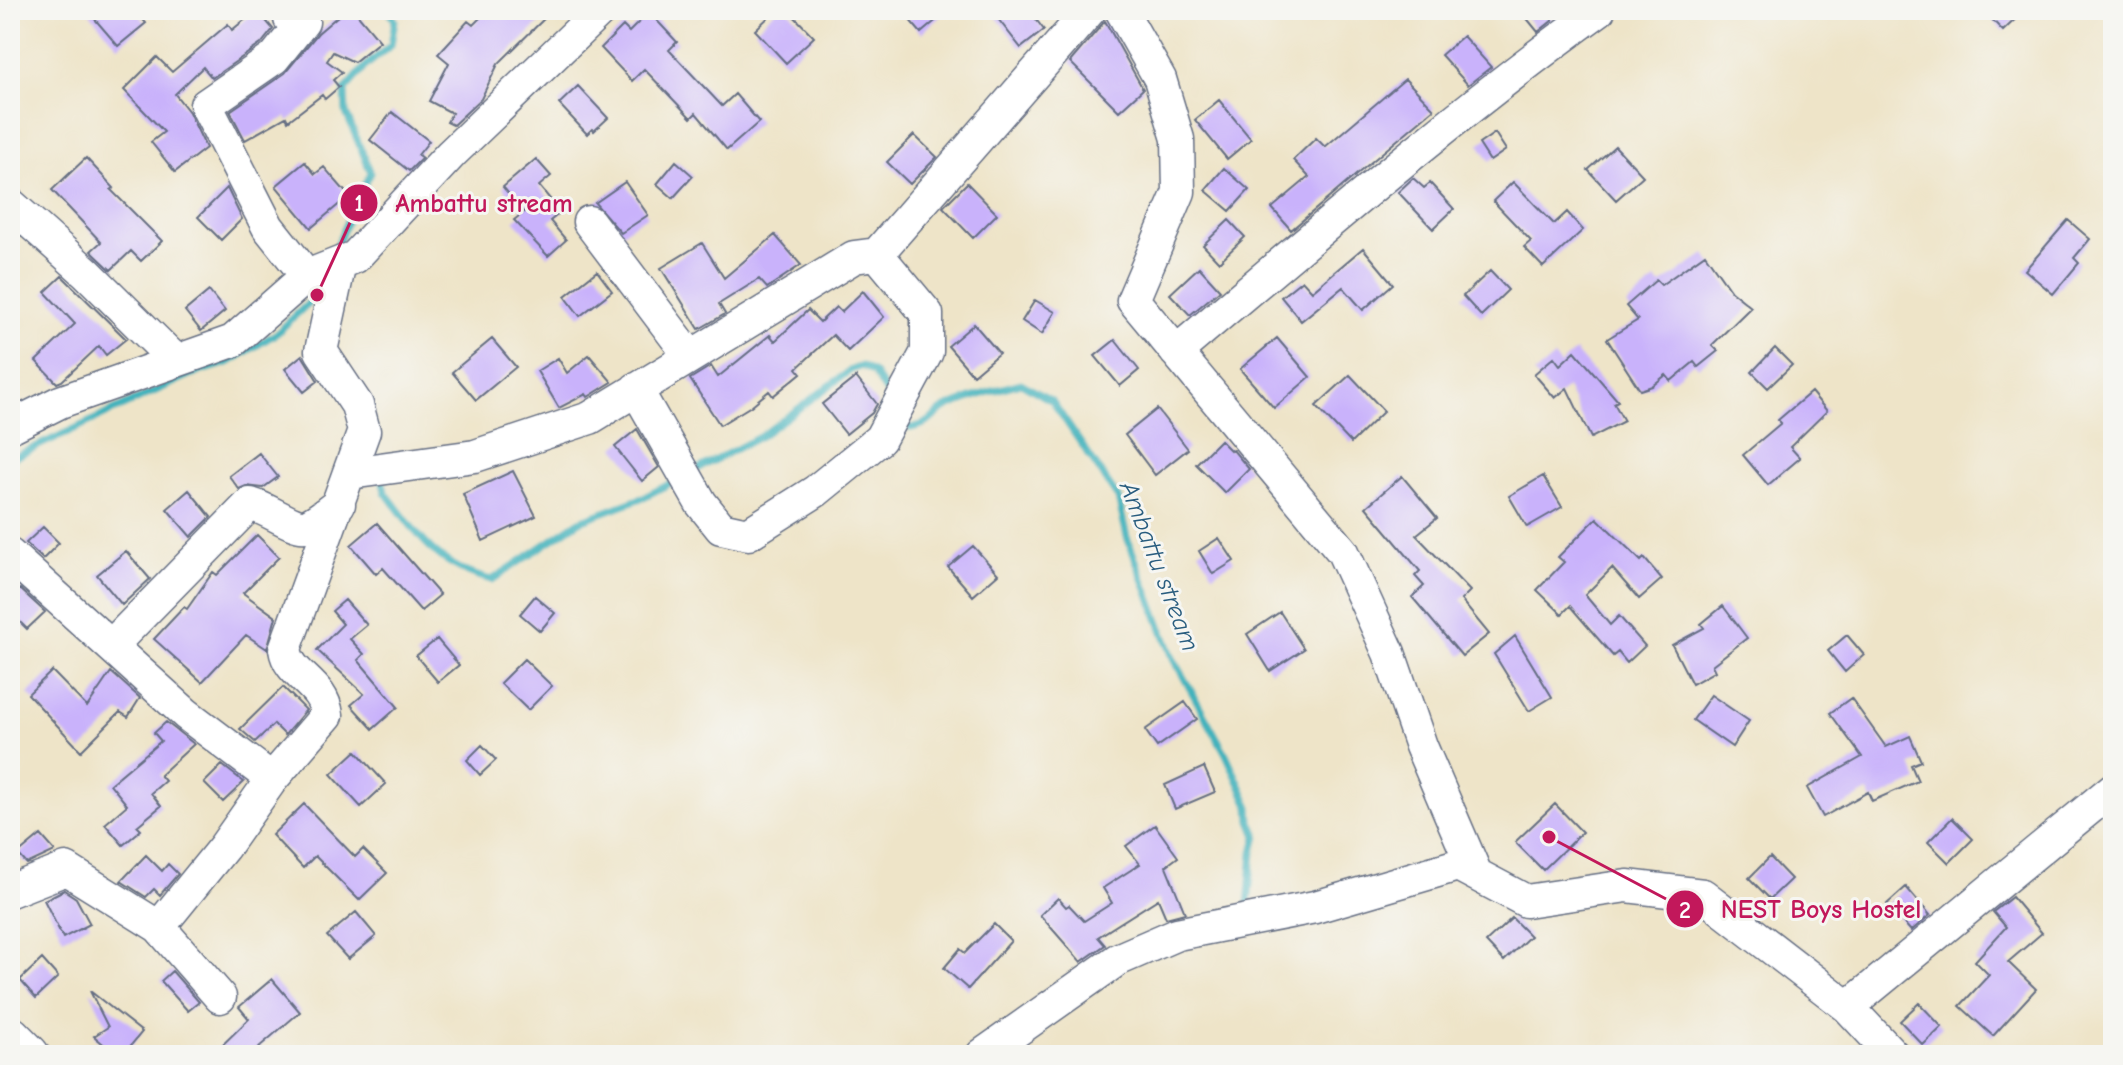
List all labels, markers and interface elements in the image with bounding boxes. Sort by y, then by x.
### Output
callout: Ambattu stream [339,178,589,228]
text: 1 [354,189,364,217]
text: Ambattu stream [395,189,573,219]
water label: Ambattu stream [1113,476,1205,655]
callout: NEST Boys Hostel [1665,884,1937,934]
text: NEST Boys Hostel [1721,895,1921,925]
text: 2 [1679,896,1691,924]

